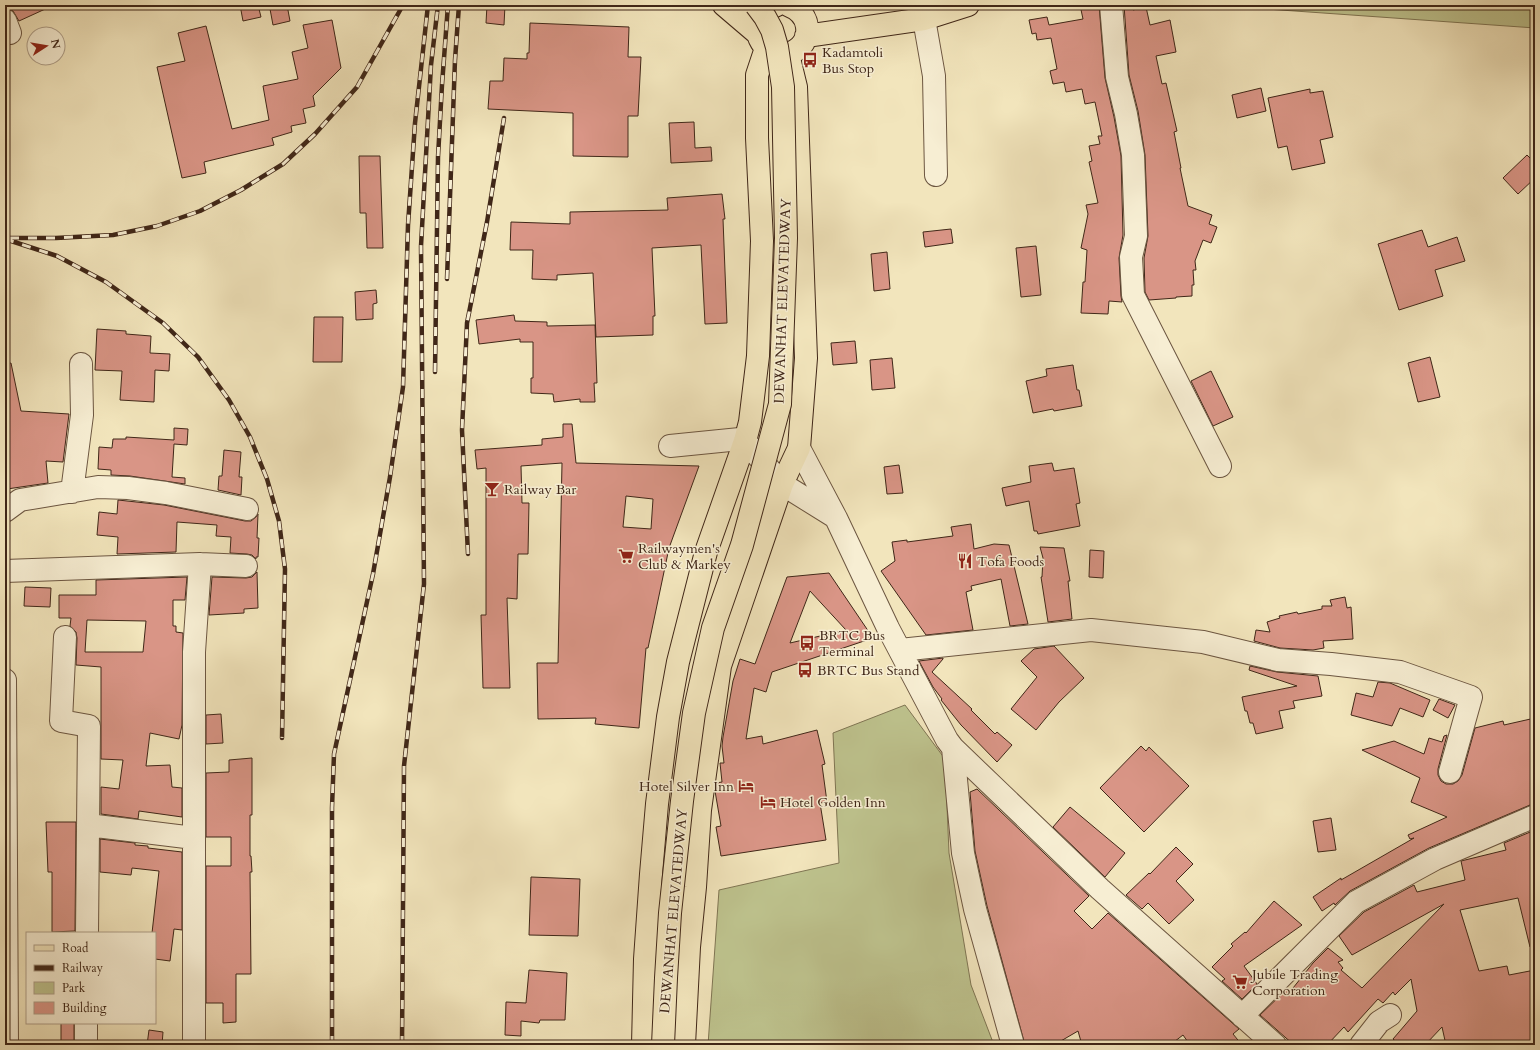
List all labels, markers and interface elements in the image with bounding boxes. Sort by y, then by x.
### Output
north arrow [26,26,66,66]
text: N [47,38,64,51]
place label: Kadamtoli Bus Stop [822,43,883,78]
bus stop icon: Kadamtoli Bus Stop [801,51,819,69]
street label: DEWANHAT ELEVATEDWAY [769,198,796,404]
bar icon: Railway Bar [483,480,501,498]
place label: Railway Bar [504,480,577,499]
place label: Railwaymen's Club & Markey [638,539,732,574]
supermarket icon: Railwaymen's Club & Markey [617,547,635,565]
restaurant icon: Tofa Foods [956,552,974,570]
place label: Tofa Foods [977,552,1044,571]
place label: BRTC Bus Terminal [819,626,885,661]
bus stop icon: BRTC Bus Terminal [798,634,816,652]
bus stop icon: BRTC Bus Stand [796,661,814,679]
place label: BRTC Bus Stand [817,661,920,680]
place label: Hotel Silver Inn [639,777,734,796]
hotel icon: Hotel Silver Inn [737,777,755,795]
hotel icon: Hotel Golden Inn [759,793,777,811]
place label: Hotel Golden Inn [780,793,886,812]
street label: DEWANHAT ELEVATEDWAY [655,807,692,1014]
legend [26,932,156,1024]
text: Road [62,940,89,956]
text: Railway [62,960,104,976]
place label: Jubile Trading Corporation [1250,965,1338,1000]
supermarket icon: Jubile Trading Corporation [1231,973,1249,991]
text: Park [62,980,86,996]
text: Building [62,1000,107,1016]

